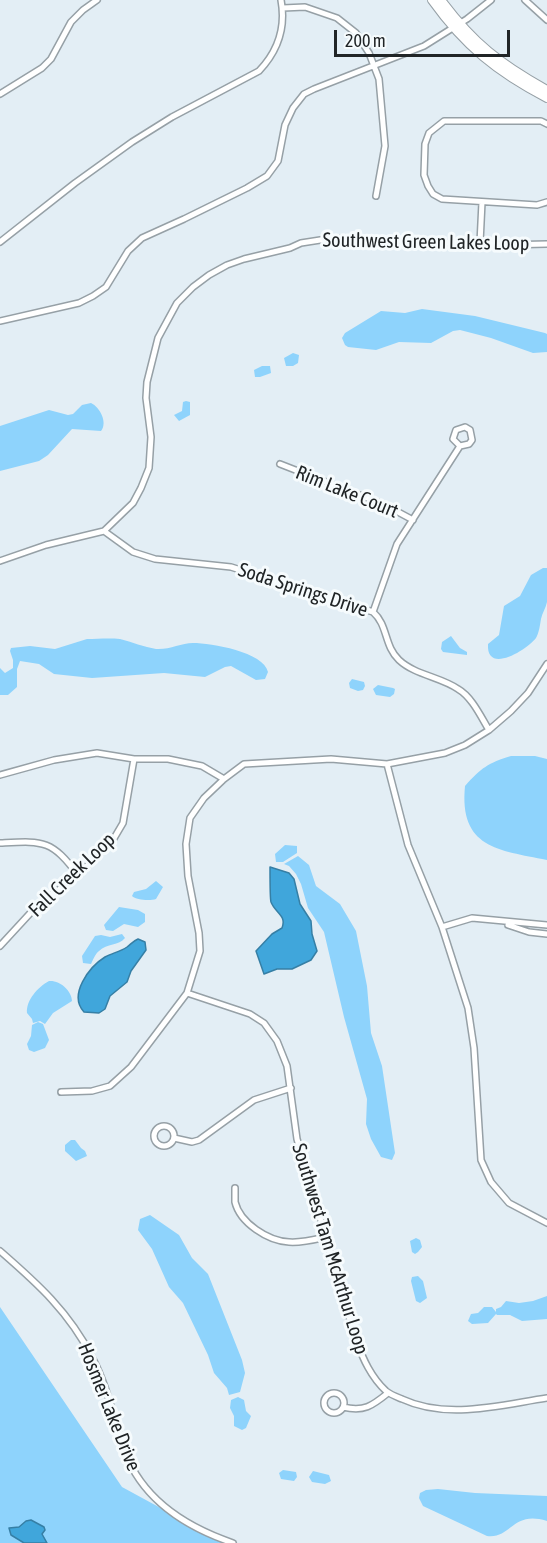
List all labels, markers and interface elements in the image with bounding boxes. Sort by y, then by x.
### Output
scale bar [337,18,512,56]
text: 200 m [345,30,386,51]
street label: Southwest Green Lakes Loop [322,228,530,256]
street label: Rim Lake Court [292,461,402,523]
street label: Soda Springs Drive [235,558,371,622]
street label: Fall Creek Loop [24,828,120,922]
street label: Southwest Tam McArthur Loop [286,1141,374,1357]
street label: Hosmer Lake Drive [72,1339,146,1475]

